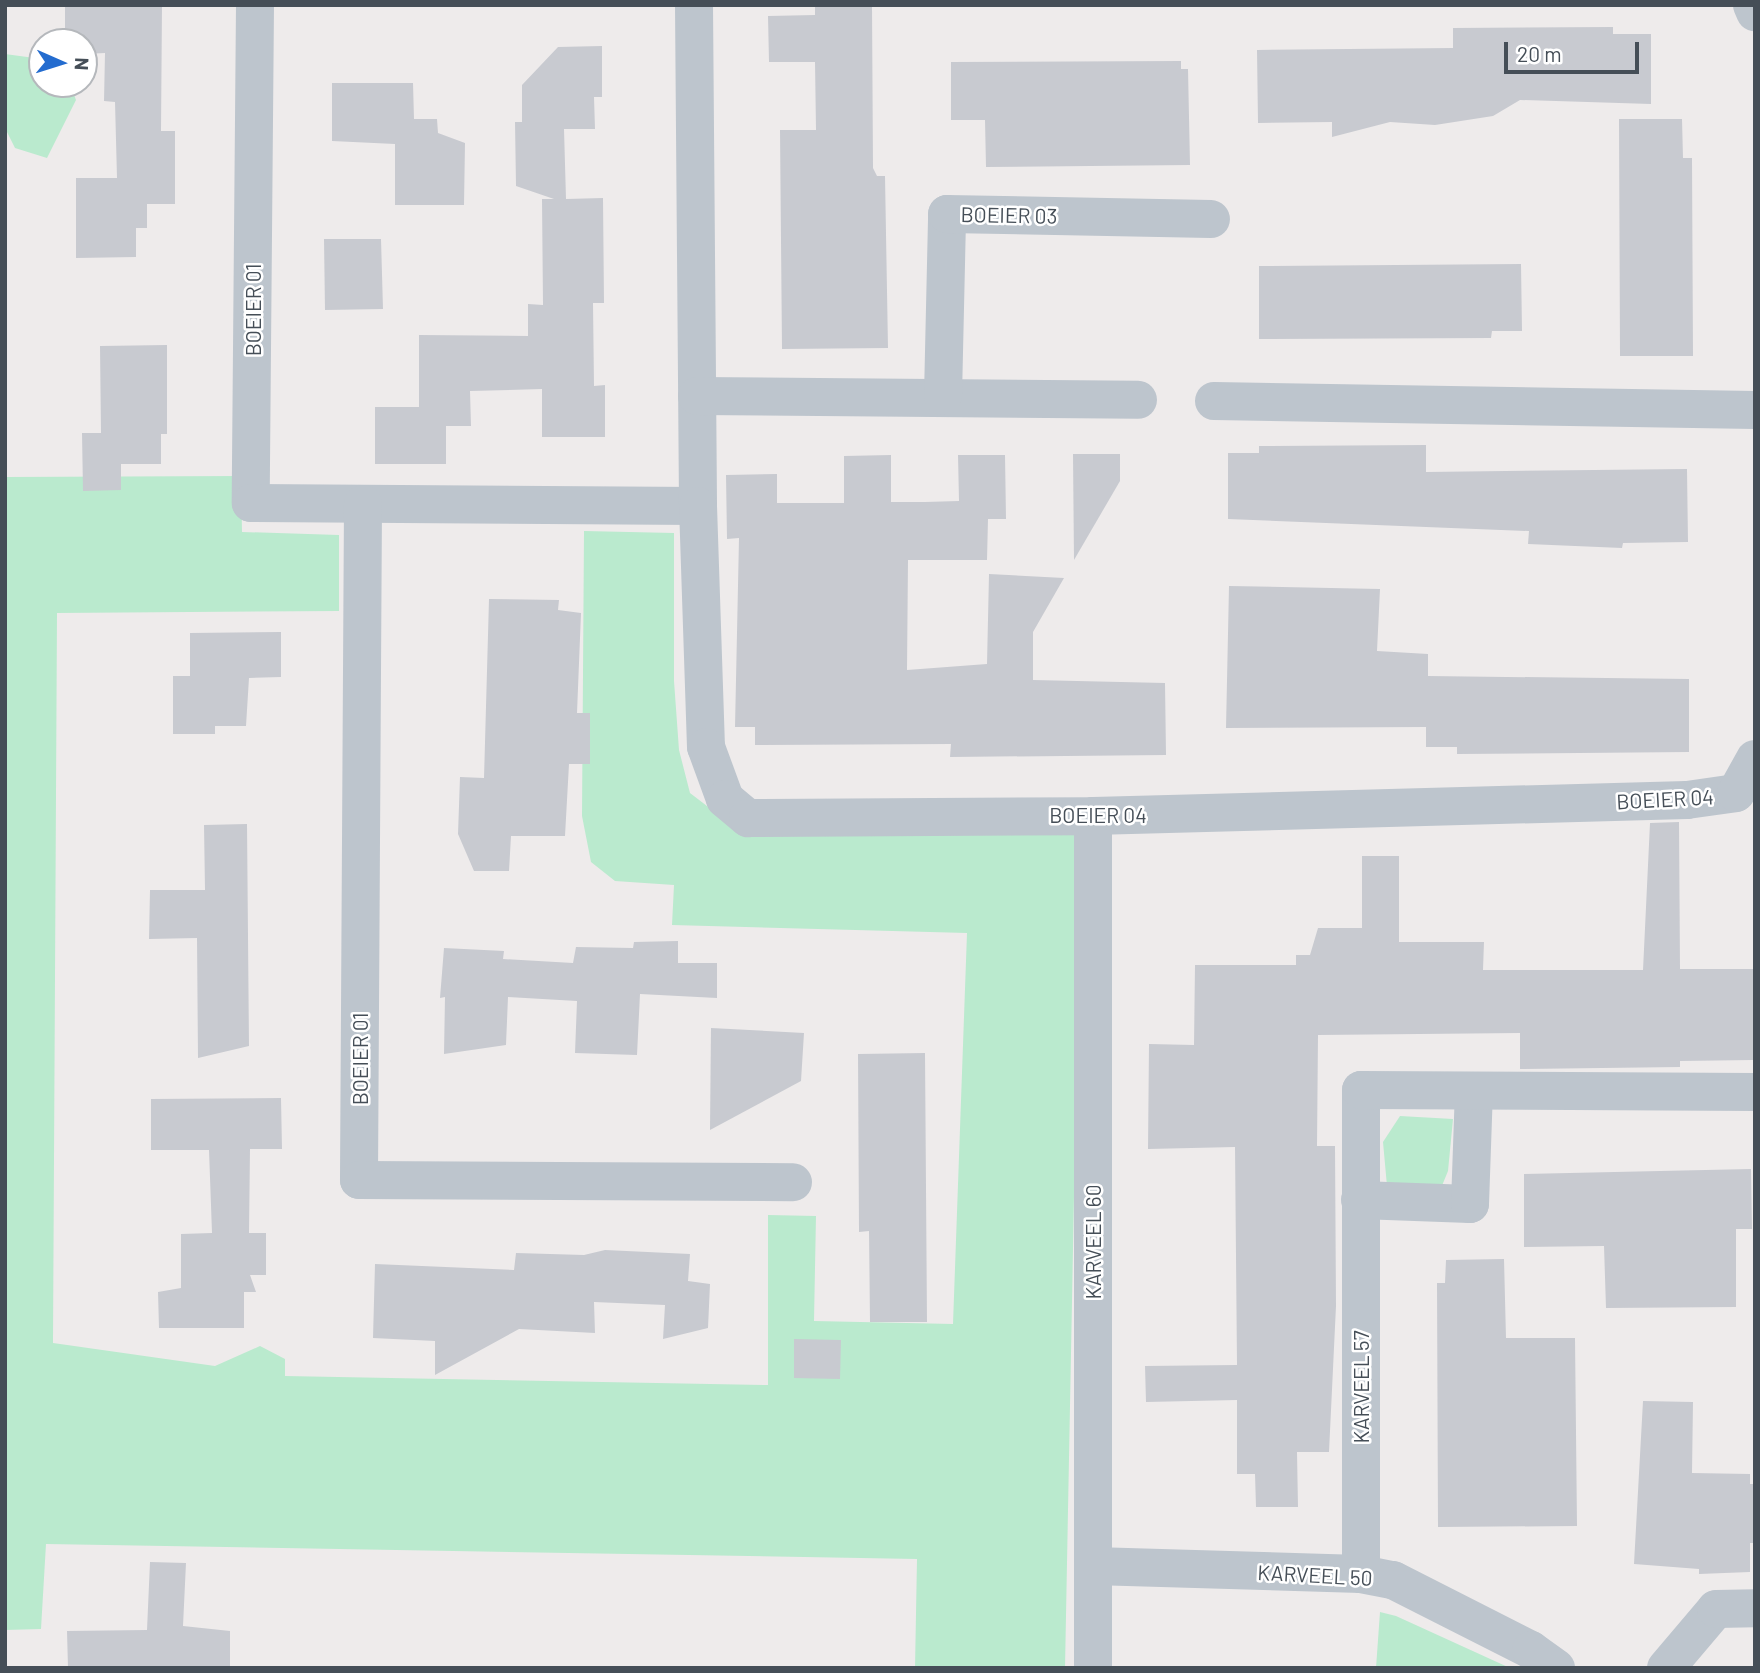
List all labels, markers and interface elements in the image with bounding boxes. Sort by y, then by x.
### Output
north arrow [28,28,98,98]
scale bar [1508,28,1643,72]
text: 20 m [1517,41,1562,66]
text: N [71,57,94,71]
street label: BOEIER 03 [960,202,1058,228]
street label: BOEIER 01 [240,264,266,356]
street label: BOEIER 04 [1616,784,1714,814]
street label: BOEIER 04 [1049,802,1147,828]
street label: BOEIER 01 [347,1013,373,1105]
street label: KARVEEL 60 [1080,1184,1106,1300]
street label: KARVEEL 57 [1348,1330,1374,1444]
street label: KARVEEL 50 [1257,1559,1373,1591]

